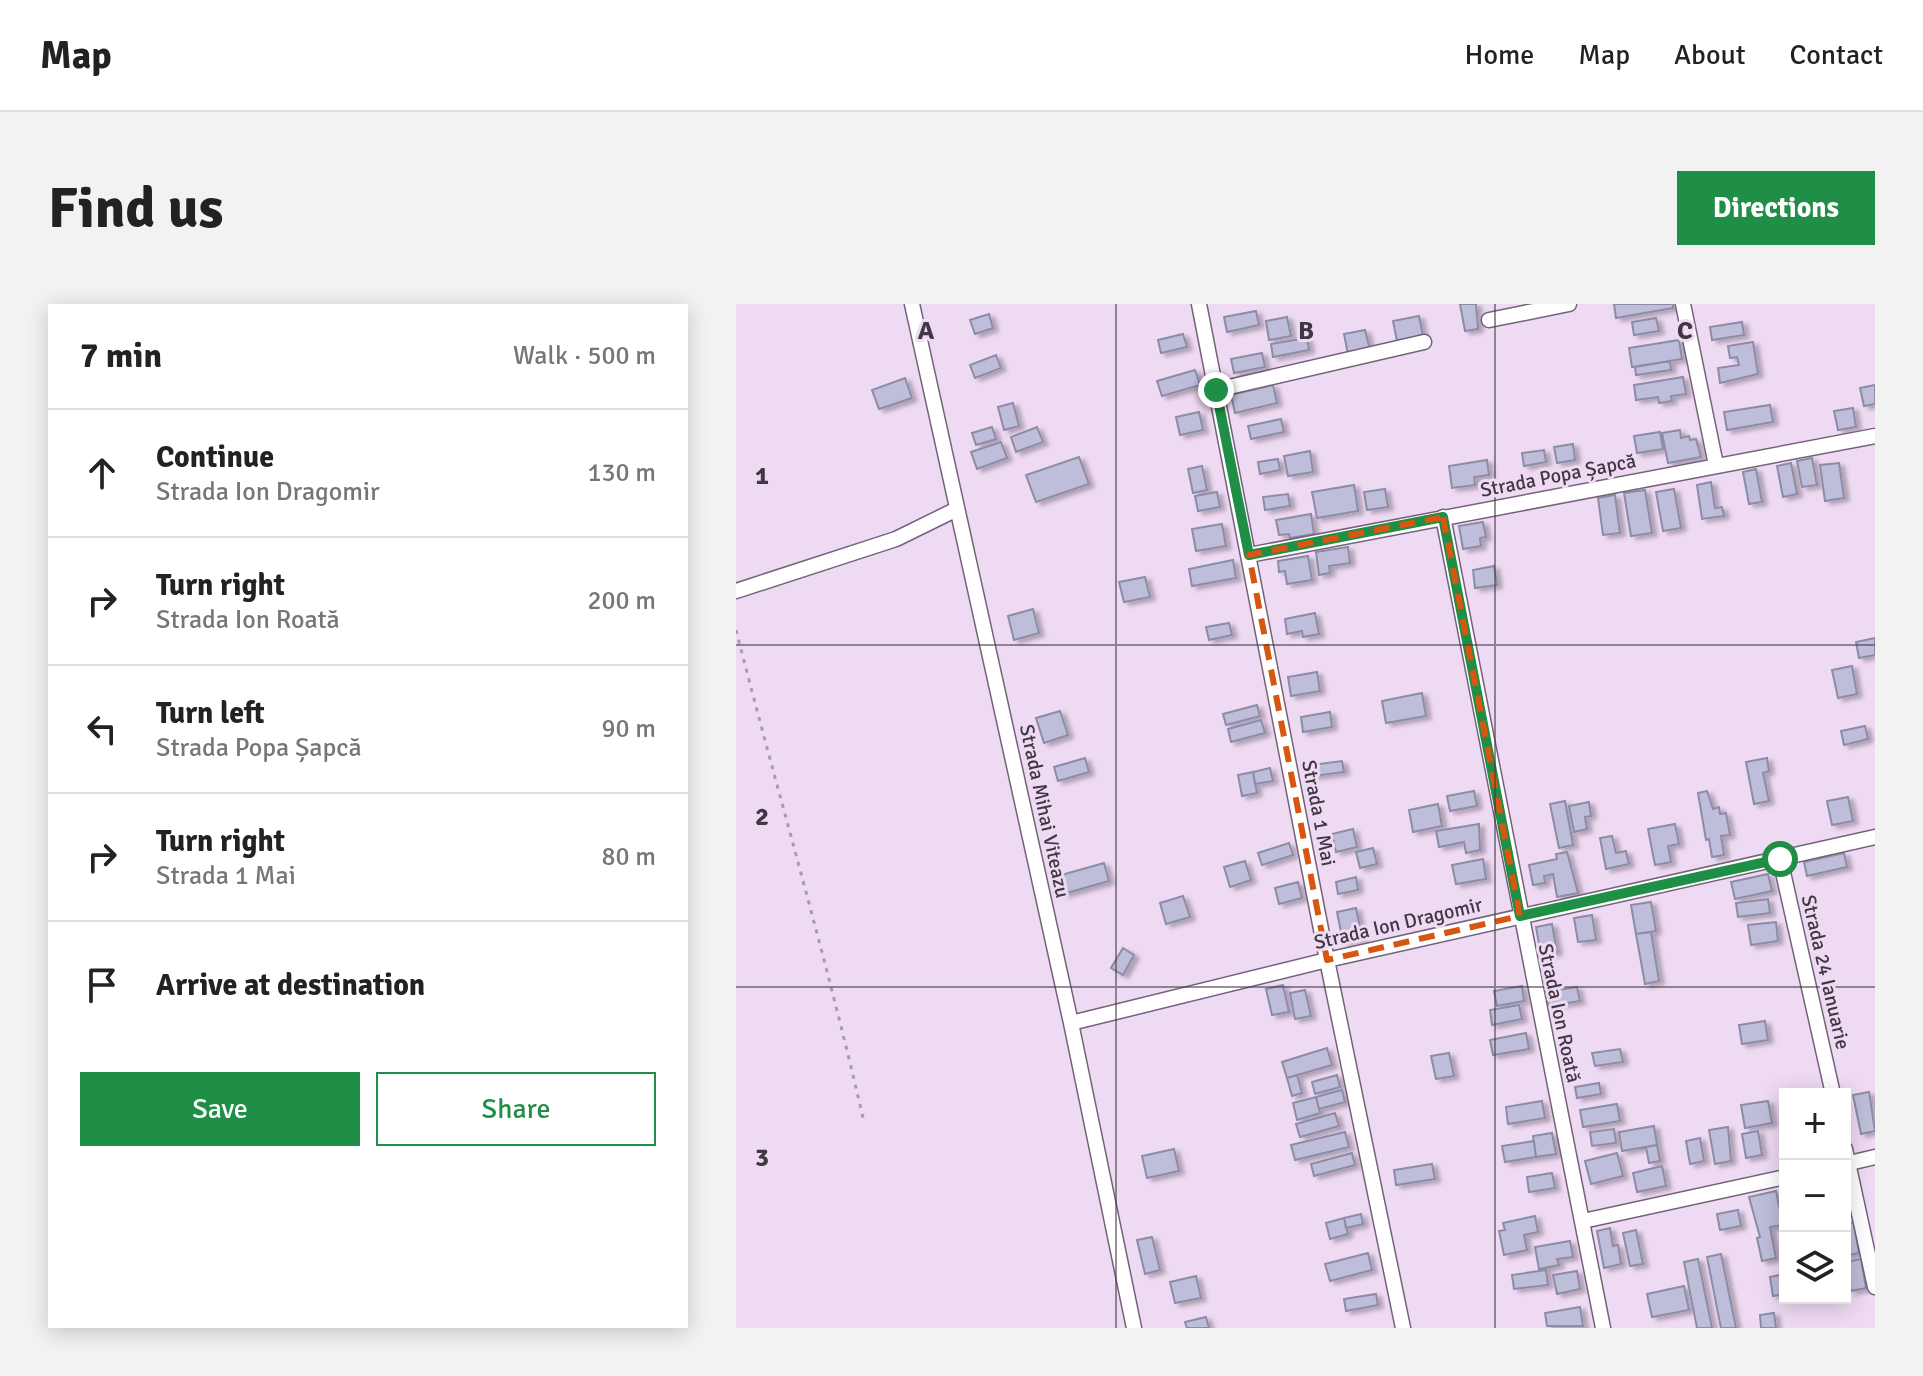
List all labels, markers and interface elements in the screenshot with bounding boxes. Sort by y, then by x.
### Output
text: Map [40,32,112,79]
text: Home [1465,38,1534,72]
text: Map [1578,38,1630,72]
text: About [1674,38,1746,72]
text: Contact [1790,38,1883,72]
button: Directions [1677,171,1875,245]
text: Find us [48,174,223,243]
text: A [918,315,935,347]
text: B [1298,315,1314,347]
text: C [1677,315,1693,347]
text: 7 min [80,335,162,377]
text: Walk · 500 m [513,340,656,372]
route end [1198,372,1234,408]
text: Continue [156,439,274,476]
street label: Strada Popa Șapcă [1478,448,1638,503]
icon: ahead [80,451,124,495]
text: 130 m [587,457,656,489]
text: 1 [755,460,769,492]
text: Strada Ion Dragomir [156,476,380,508]
text: Turn right [156,567,285,604]
icon: right [80,579,124,623]
text: 200 m [587,585,656,617]
text: Strada Ion Roată [156,604,340,636]
text: Turn left [156,695,265,732]
icon: left [80,707,124,751]
text: 90 m [601,713,656,745]
street label: Strada Mihai Viteazu [1014,722,1075,900]
text: Strada Popa Șapcă [156,732,362,764]
street label: Strada 1 Mai [1296,758,1341,868]
text: 2 [755,801,769,833]
text: Turn right [156,823,285,860]
icon: right [80,835,124,879]
text: 80 m [601,841,656,873]
route start [1762,841,1798,877]
text: Strada 1 Mai [156,860,296,892]
street label: Strada Ion Dragomir [1311,892,1485,955]
street label: Strada 24 Ianuarie [1796,892,1855,1052]
street label: Strada Ion Roată [1533,941,1586,1085]
icon: arrive [80,963,124,1007]
text: Arrive at destination [156,967,425,1004]
button: Save [80,1072,360,1146]
button: Share [376,1072,656,1146]
map controls [1779,1088,1851,1304]
button: + [1779,1088,1851,1160]
text: 3 [755,1142,769,1174]
button: − [1779,1160,1851,1232]
button: layers [1779,1232,1851,1304]

